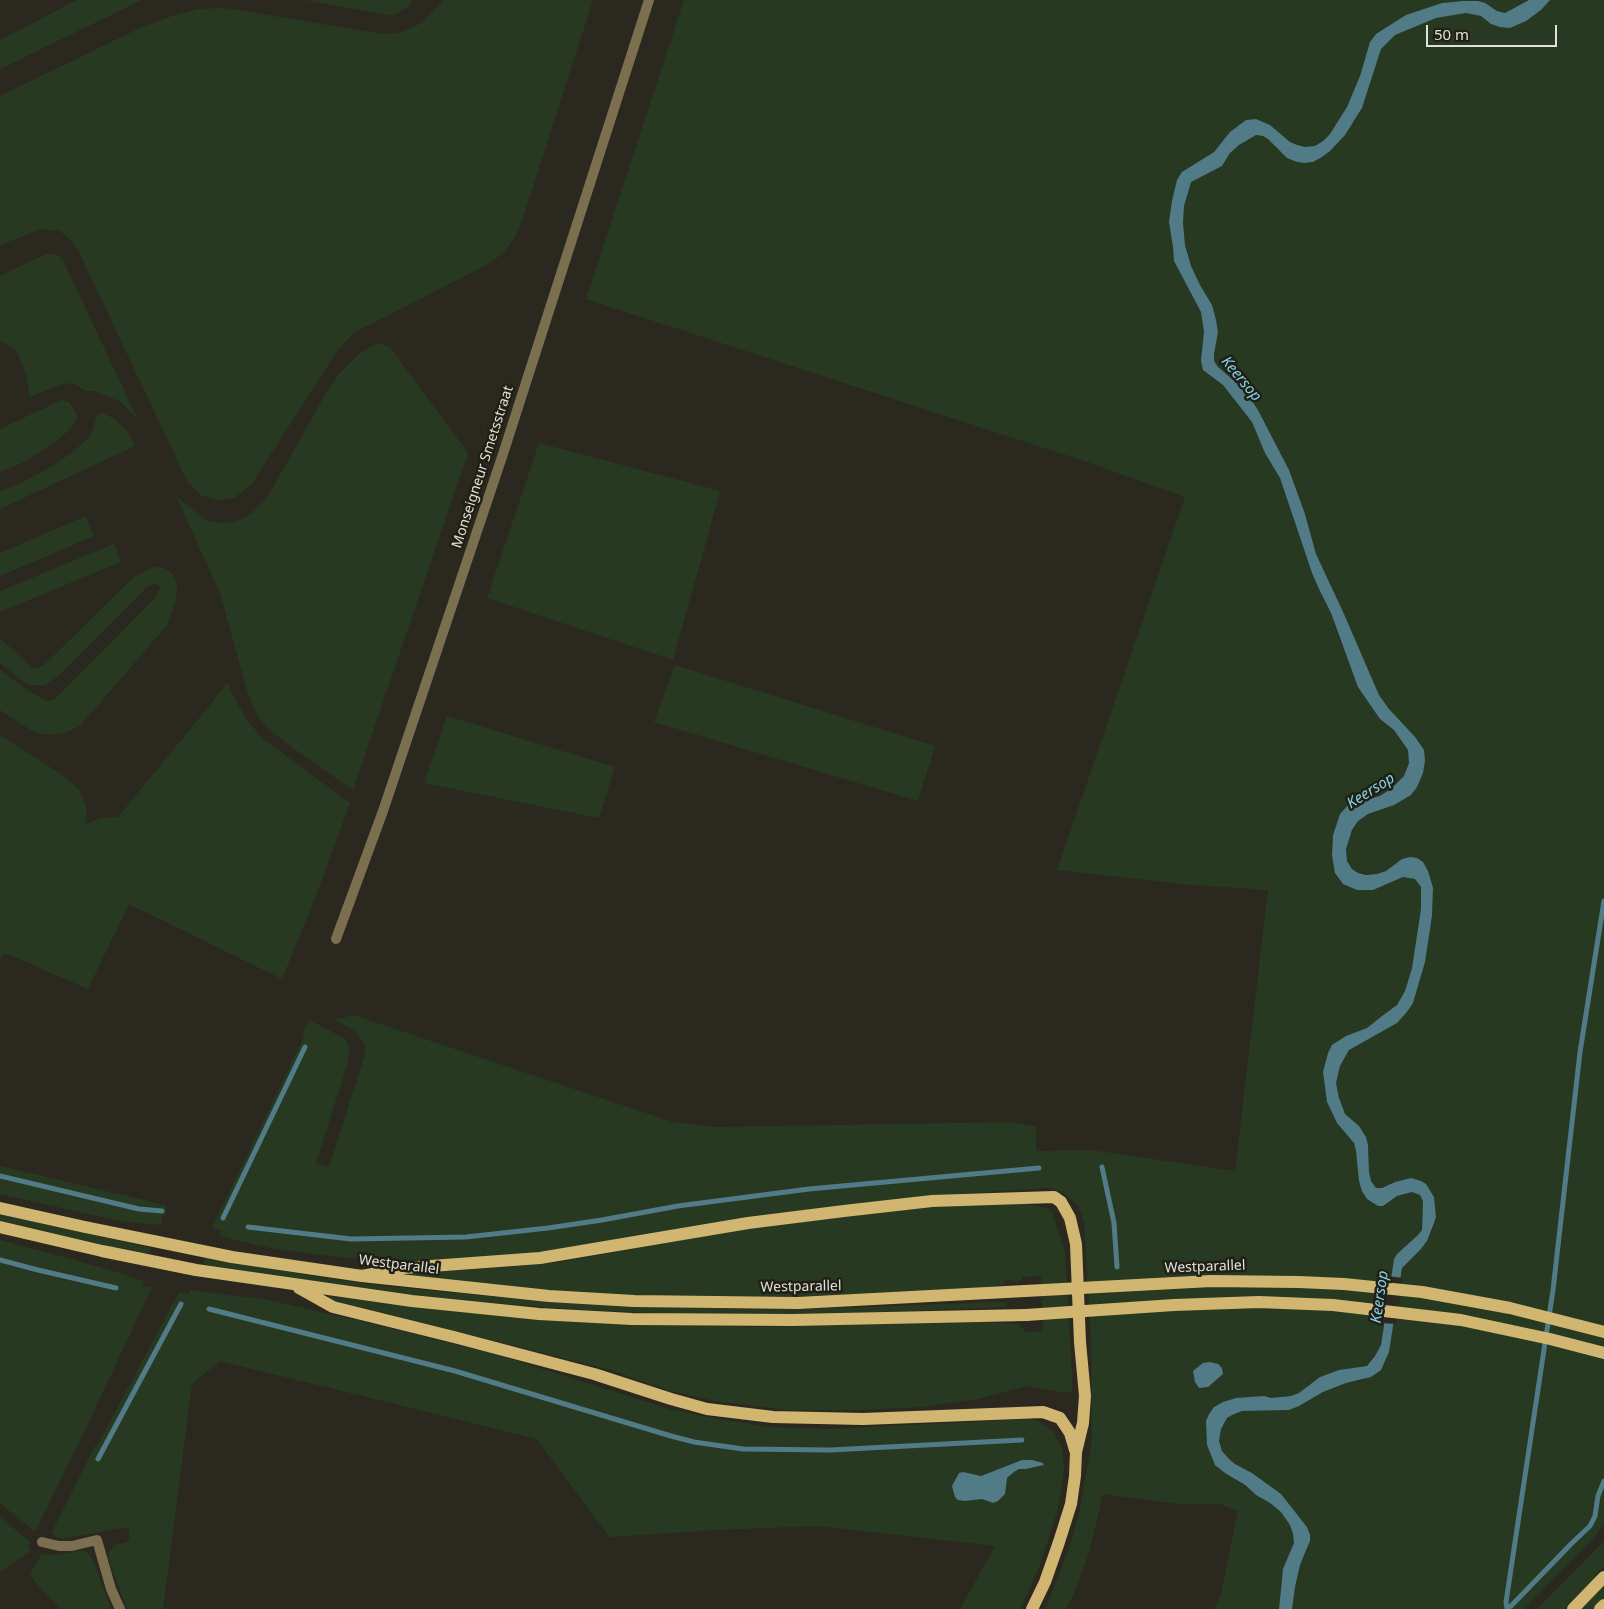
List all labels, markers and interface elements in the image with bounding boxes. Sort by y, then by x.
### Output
scale bar [1429,15,1560,47]
text: 50 m [1434,24,1469,44]
water label: Keersop [1217,353,1265,405]
street label: Monseigneur Smetsstraat [449,384,517,550]
water label: Keersop [1344,769,1398,813]
street label: Westparallel [358,1252,440,1278]
street label: Westparallel [1164,1257,1246,1277]
water label: Keersop [1367,1270,1393,1324]
street label: Westparallel [760,1278,842,1296]

